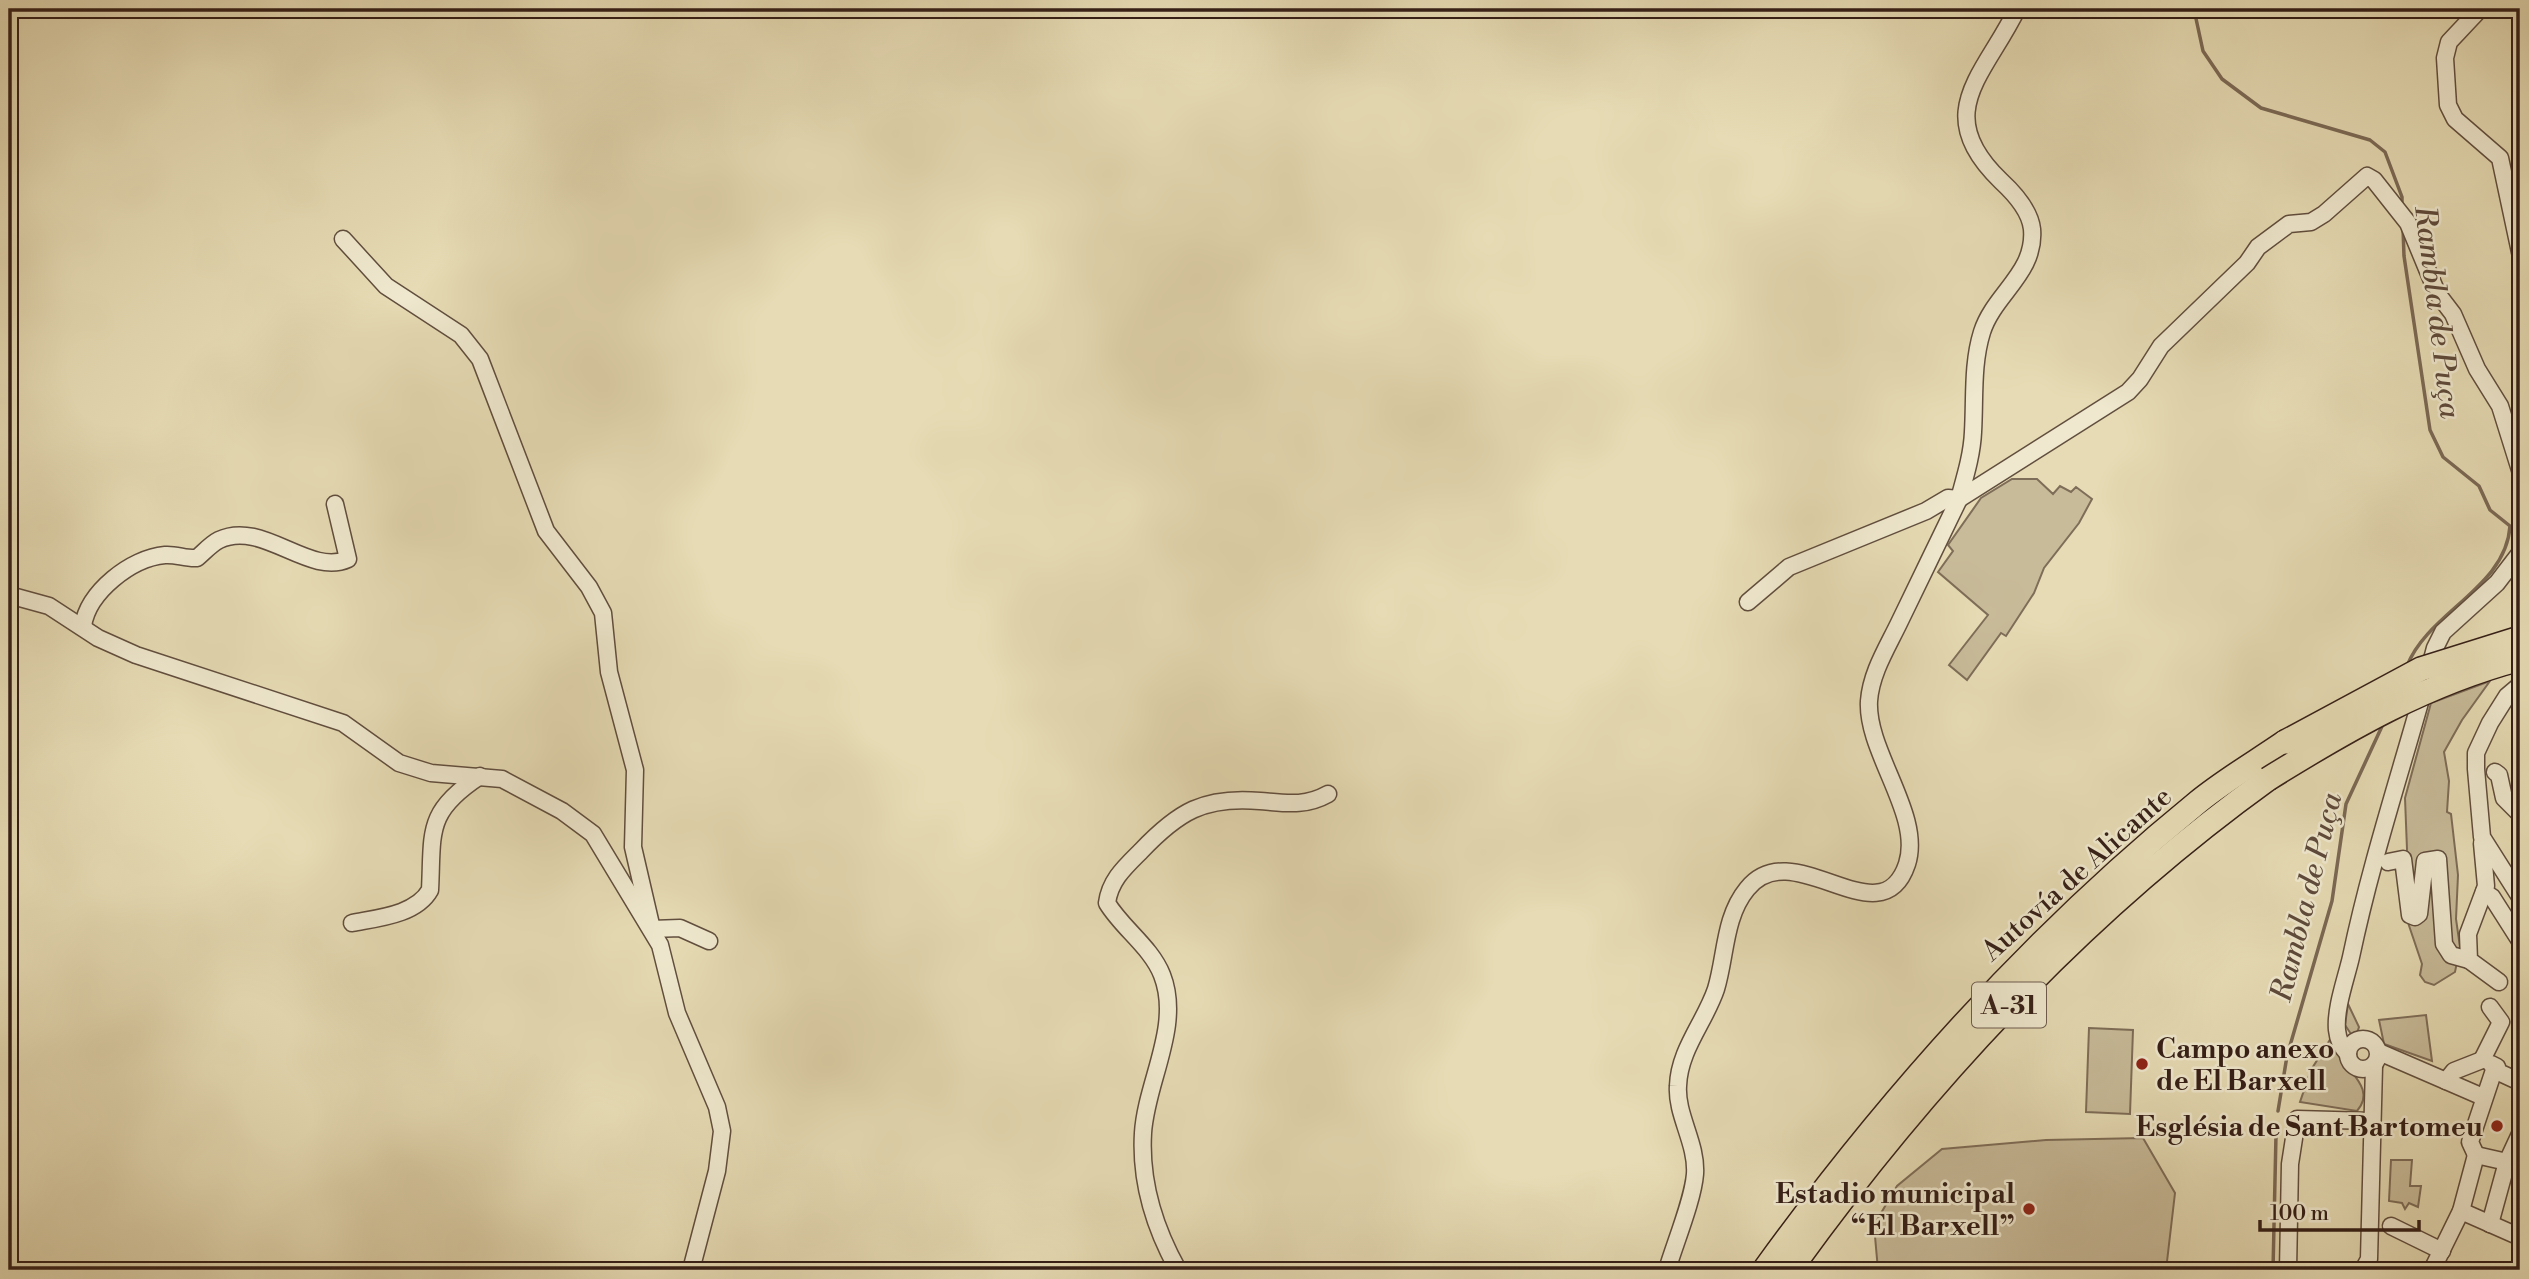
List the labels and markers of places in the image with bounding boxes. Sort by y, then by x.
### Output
place label: Campo anexo de El Barxell [2156,1032,2334,1099]
marker: Campo anexo de El Barxell [2134,1056,2150,1072]
place label: Església de Sant Bartomeu [2136,1110,2483,1145]
marker: Església de Sant Bartomeu [2489,1118,2505,1134]
place label: Estadio municipal “El Barxell” [1775,1177,2015,1244]
marker: Estadio municipal “El Barxell” [2021,1201,2037,1217]

